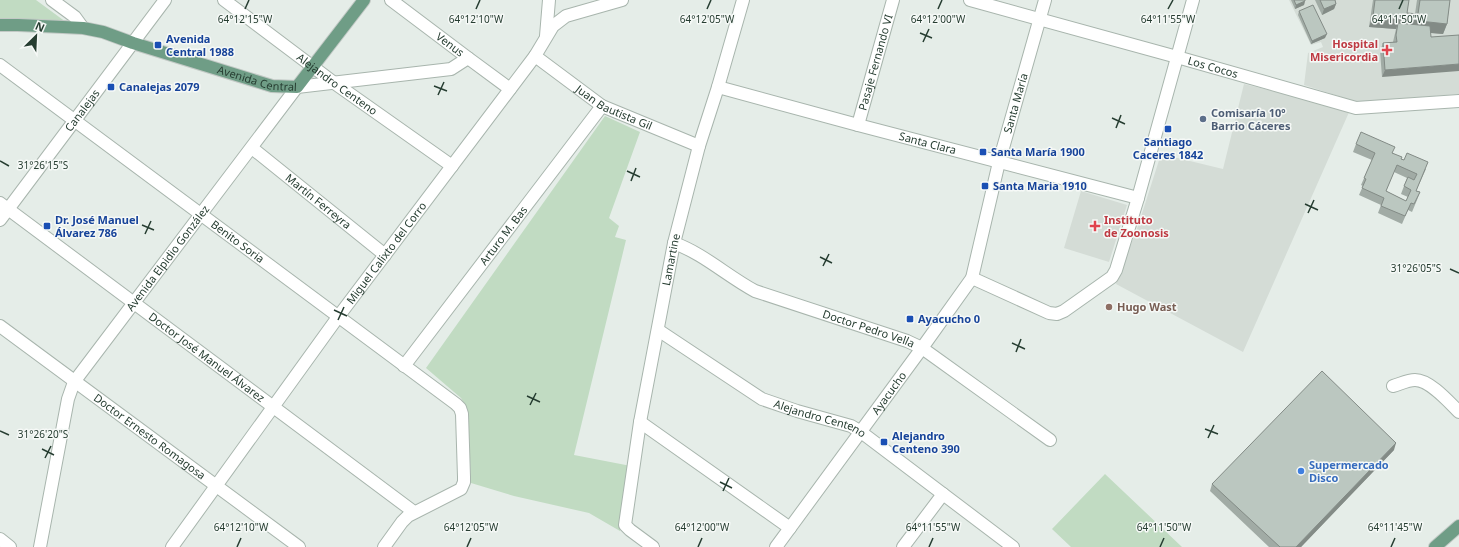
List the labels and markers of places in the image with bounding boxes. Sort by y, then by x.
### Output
place label: Avenida Central 1988 [166,31,234,59]
place label: Hospital Misericordia [1310,36,1378,64]
marker: Avenida Central 1988 [153,40,163,50]
marker: Hospital Misericordia [1381,44,1393,56]
place label: Canalejas 2079 [119,79,200,94]
marker: Canalejas 2079 [106,82,116,92]
place label: Comisaría 10º Barrio Cáceres [1211,105,1291,133]
marker: Comisaría 10º Barrio Cáceres [1198,114,1208,124]
marker: Santiago Caceres 1842 [1163,124,1173,134]
place label: Santiago Caceres 1842 [1133,134,1203,162]
place label: Santa María 1900 [991,144,1085,159]
marker: Santa María 1900 [978,147,988,157]
place label: Santa Maria 1910 [993,178,1087,193]
marker: Santa Maria 1910 [980,181,990,191]
place label: Dr. José Manuel Álvarez 786 [55,212,139,240]
place label: Instituto de Zoonosis [1104,212,1169,240]
marker: Instituto de Zoonosis [1089,220,1101,232]
marker: Dr. José Manuel Álvarez 786 [42,221,52,231]
place label: Hugo Wast [1117,299,1177,314]
marker: Hugo Wast [1104,302,1114,312]
place label: Ayacucho 0 [918,311,980,326]
marker: Ayacucho 0 [905,314,915,324]
place label: Alejandro Centeno 390 [892,428,960,456]
marker: Alejandro Centeno 390 [879,437,889,447]
place label: Supermercado Disco [1309,457,1389,485]
marker: Supermercado Disco [1296,466,1306,476]

